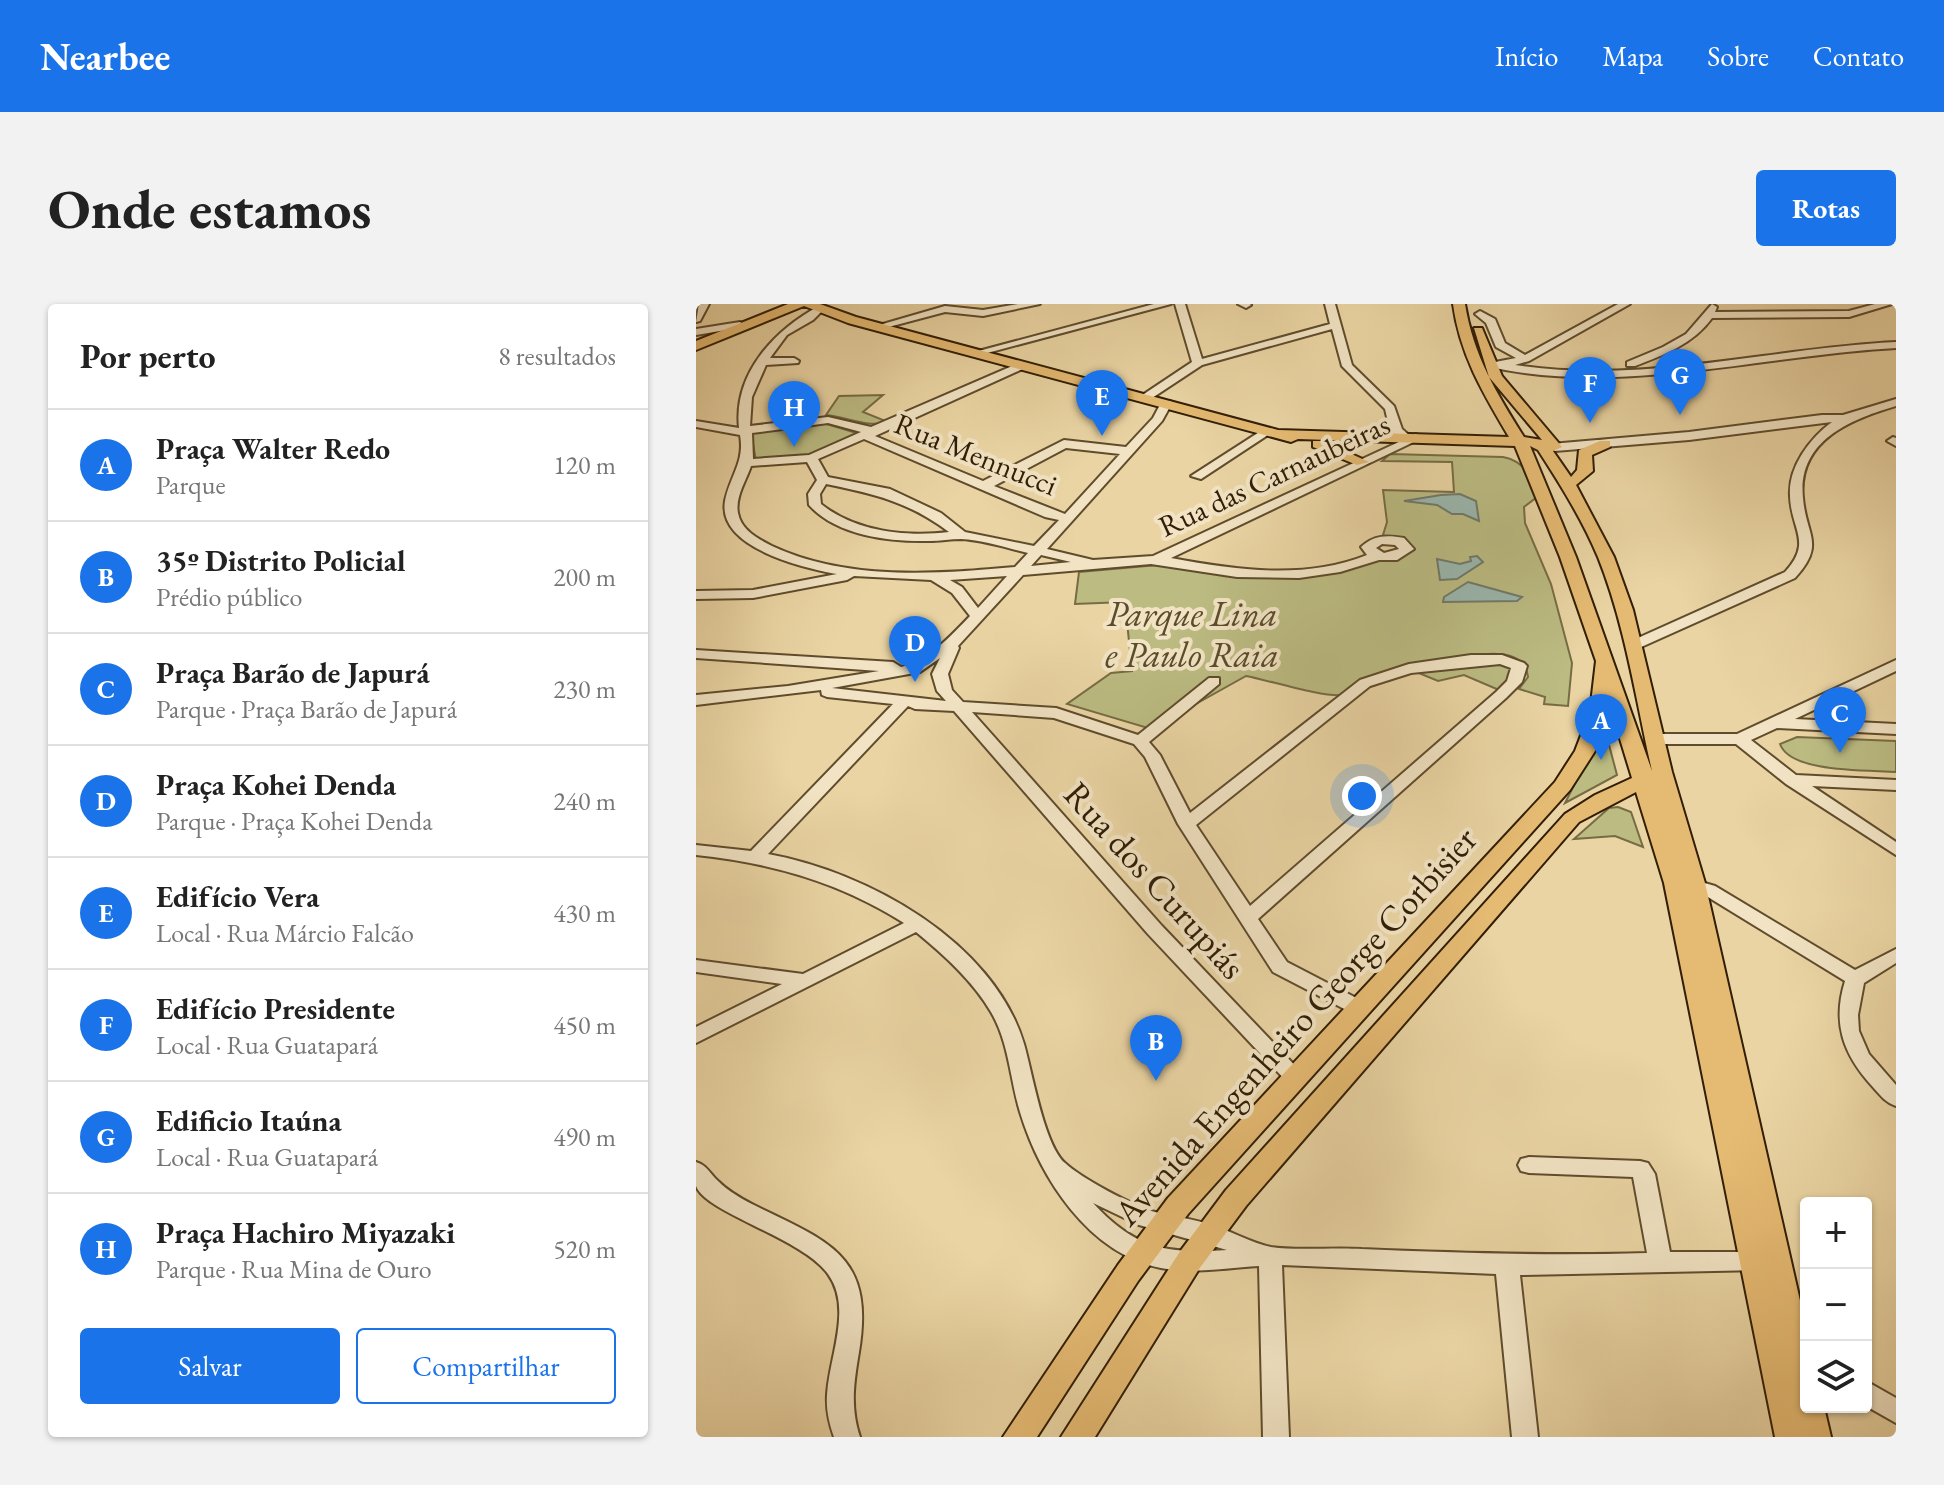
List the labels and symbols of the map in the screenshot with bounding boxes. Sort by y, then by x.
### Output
pin: G [1654,349,1706,415]
pin: F [1564,357,1616,423]
pin: E [1076,370,1128,436]
pin: H [768,381,820,447]
street label: Rua Mennucci [889,404,1063,504]
street label: Rua das Carnaubeiras [1152,404,1396,546]
park label: Parque Lina e Paulo Raia [1105,590,1279,678]
pin: D [889,616,941,682]
pin: C [1814,687,1866,753]
pin: A [1575,694,1627,760]
street label: Rua dos Curupiás [1054,771,1256,989]
your location [1342,776,1382,816]
street label: Avenida Engenheiro George Corbisier [1102,817,1487,1236]
pin: B [1130,1015,1182,1081]

